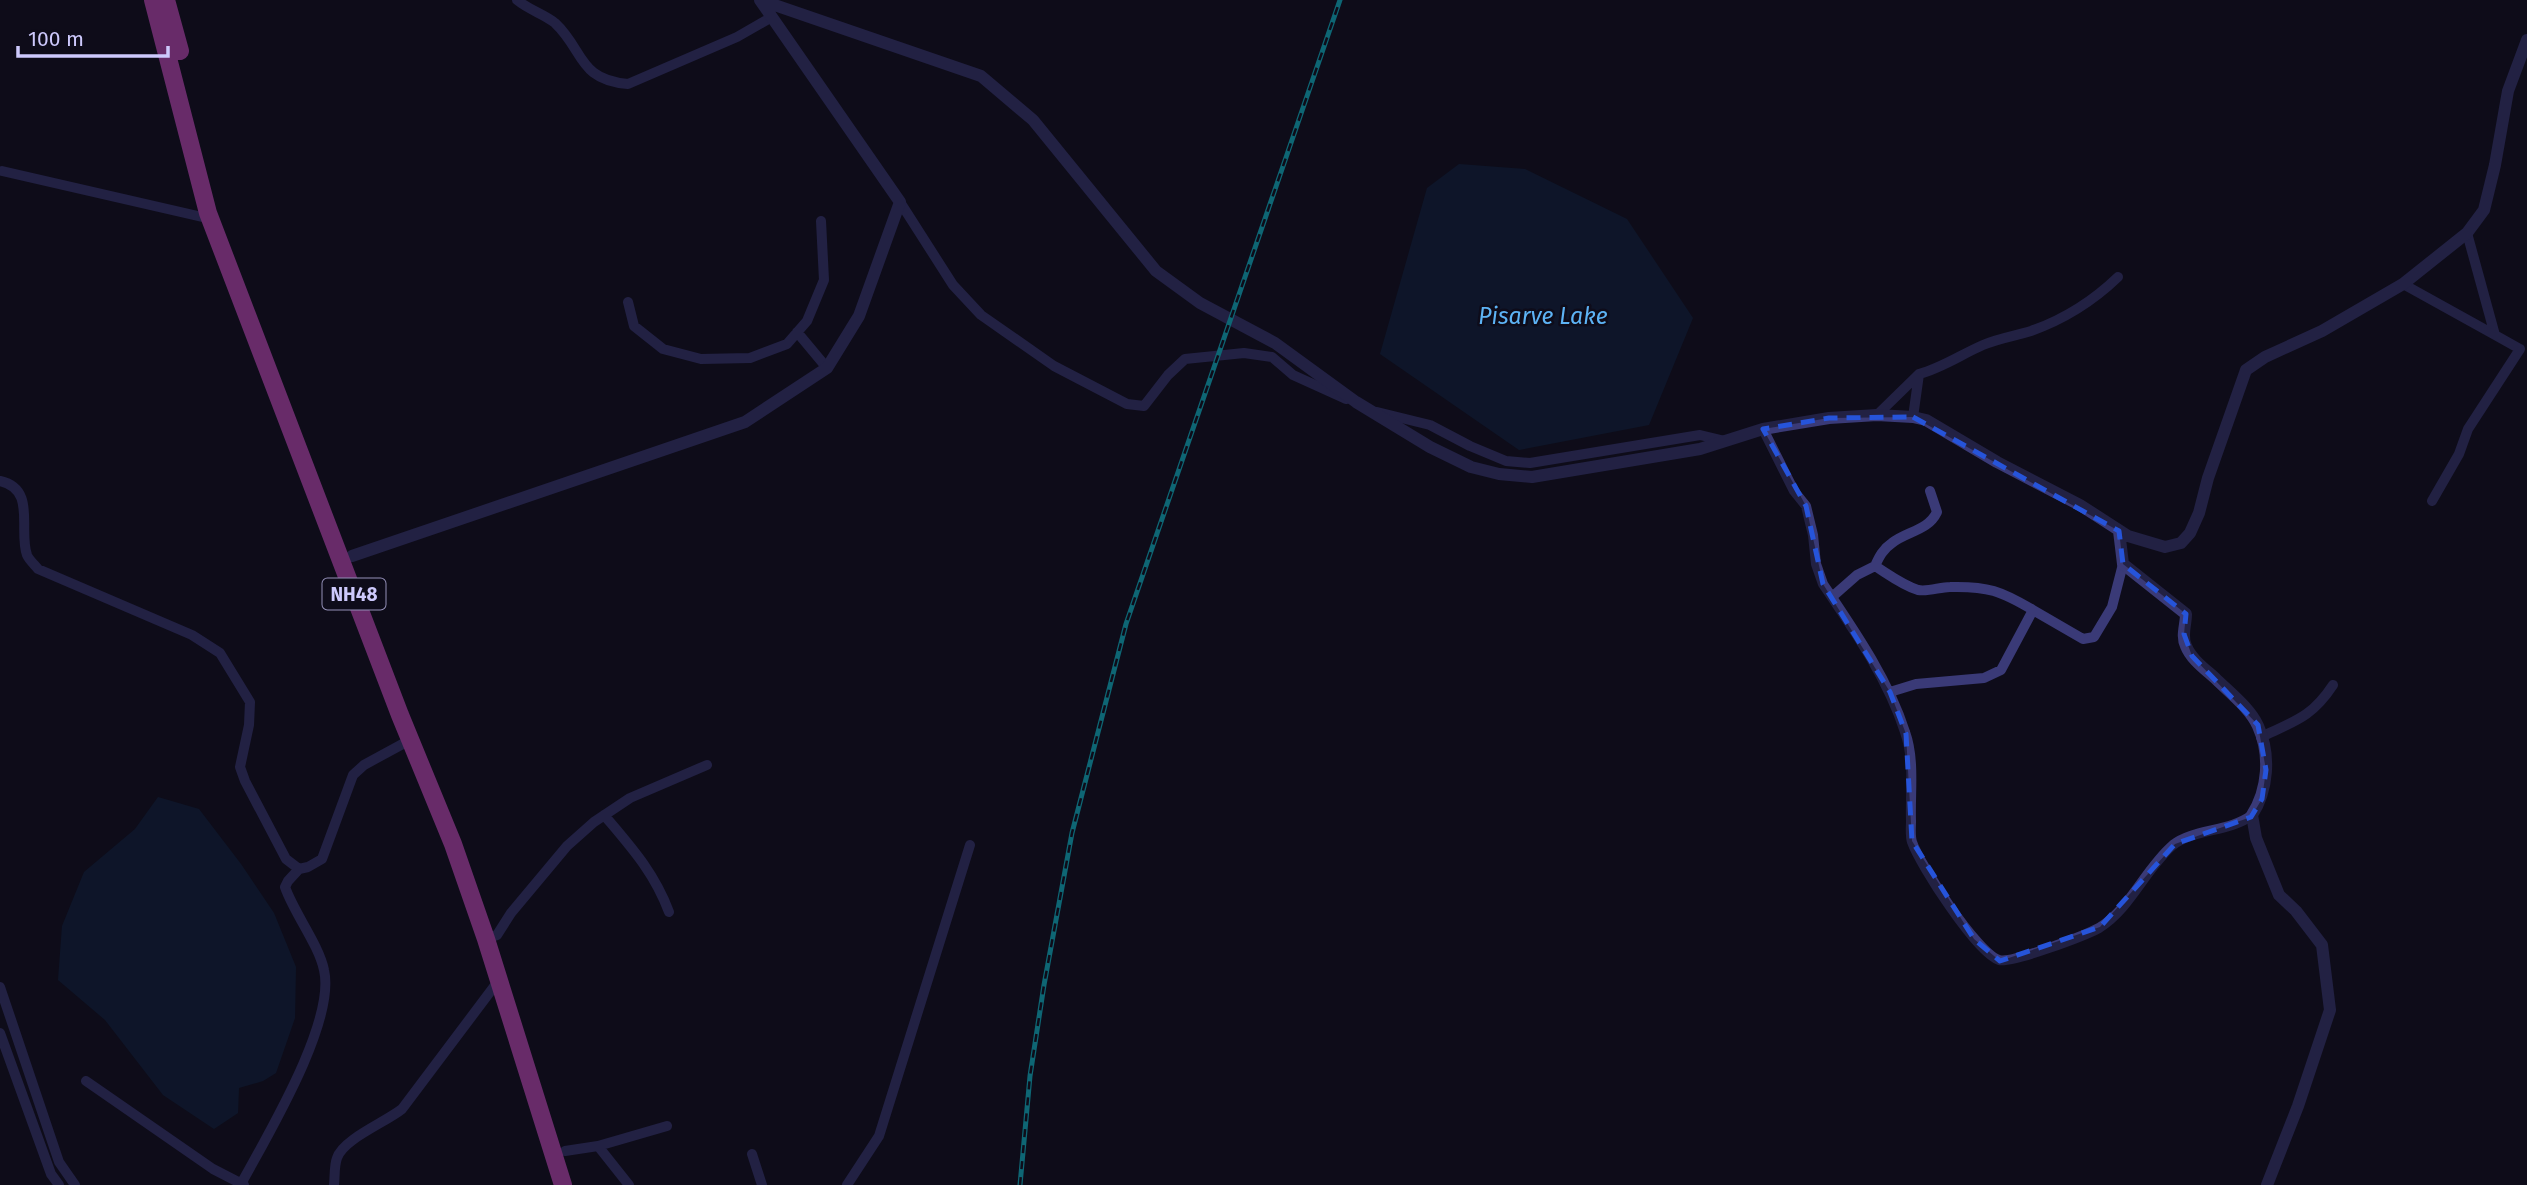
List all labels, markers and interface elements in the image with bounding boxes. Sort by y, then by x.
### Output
scale bar [18,14,168,58]
text: 100 m [28,26,84,52]
water label: Pisarve Lake [1478,302,1608,330]
road number: NH48 [322,579,386,610]

